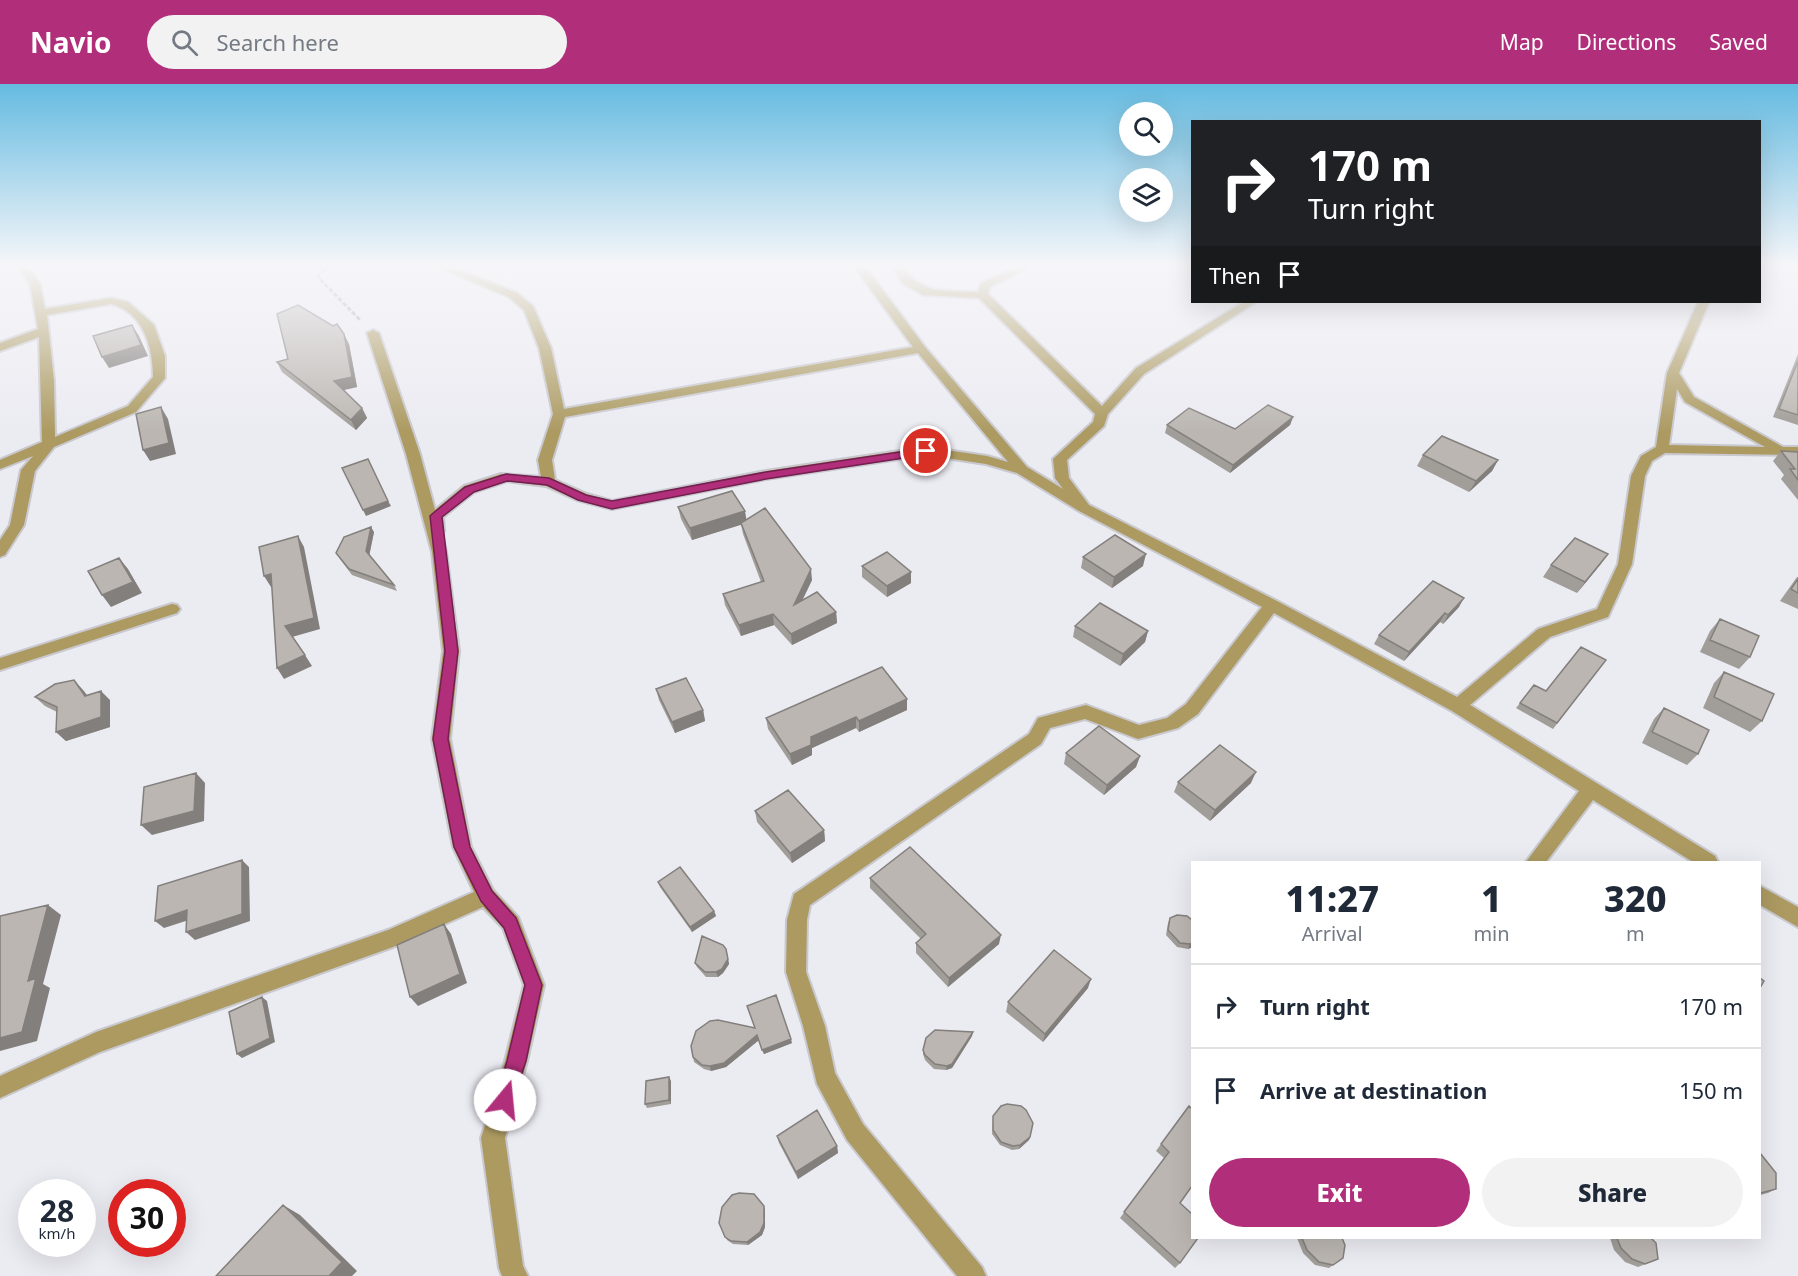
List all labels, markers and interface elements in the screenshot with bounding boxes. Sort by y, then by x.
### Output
search box [147,15,567,69]
text: Navio [30,23,111,61]
icon: search [168,26,201,59]
text: Search here [216,27,339,57]
text: Map [1500,28,1544,56]
text: Directions [1577,28,1676,56]
text: Saved [1709,28,1768,56]
map controls [1119,102,1173,222]
button: search [1119,102,1173,156]
text: 170 m [1308,136,1432,193]
icon: right [1209,144,1287,222]
button: layers [1119,168,1173,222]
text: Turn right [1308,190,1434,227]
icon: arrive [1273,258,1306,291]
text: Then [1209,260,1261,290]
pin [900,425,951,476]
icon: arrive [909,434,942,467]
text: 11:27 [1285,874,1379,923]
text: 1 [1481,874,1502,923]
text: 320 [1604,874,1667,923]
text: Arrival [1302,920,1363,947]
text: min [1473,920,1510,947]
text: m [1626,920,1645,947]
icon: right [1209,990,1242,1023]
text: Turn right [1260,991,1370,1021]
text: 170 m [1679,991,1743,1021]
position arrow [473,1068,537,1132]
icon: arrive [1209,1074,1242,1107]
text: Arrive at destination [1260,1075,1487,1105]
text: 150 m [1679,1075,1743,1105]
button: Exit [1209,1158,1470,1227]
button: Share [1482,1158,1743,1227]
speed limit sign: 30 [108,1179,186,1257]
text: 28 [40,1190,74,1231]
text: km/h [39,1223,75,1243]

